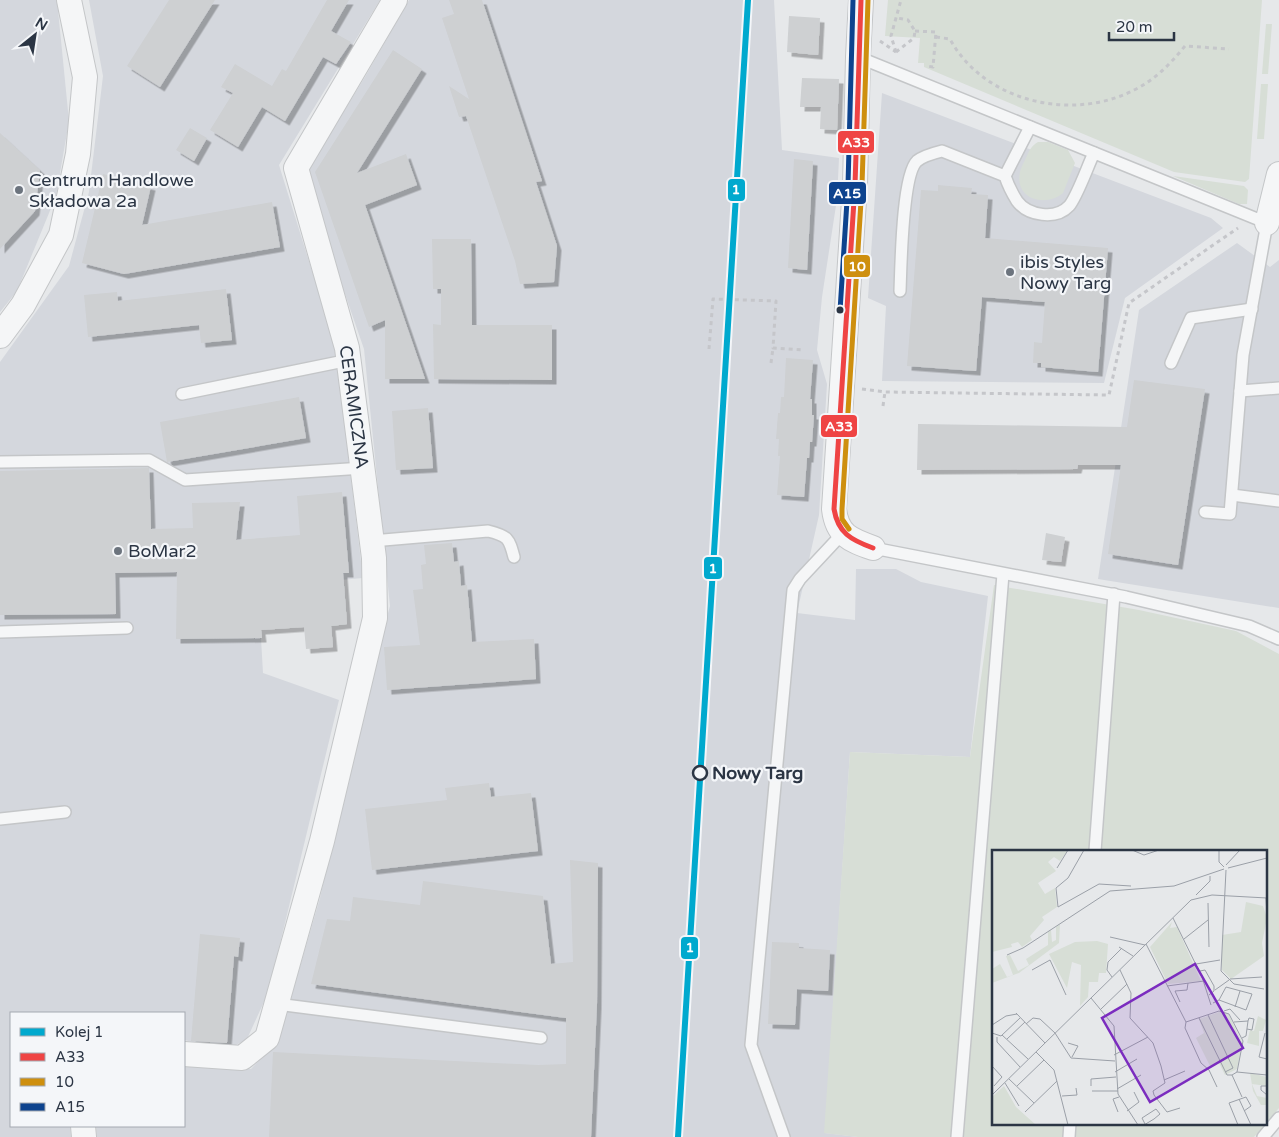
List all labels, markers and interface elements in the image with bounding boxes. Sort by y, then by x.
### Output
north arrow [10,10,60,60]
scale bar [1109,10,1174,42]
text: N [32,14,50,34]
text: 20 m [1116,18,1153,36]
line badge: A33 [837,130,875,154]
text: A33 [842,134,870,151]
place label: Centrum Handlowe Składowa 2a [29,169,194,212]
line badge: 1 [727,178,746,202]
text: 1 [732,181,740,198]
line badge: A15 [828,181,867,205]
marker: Centrum Handlowe Składowa 2a [13,184,25,196]
text: A15 [833,185,861,202]
place label: ibis Styles Nowy Targ [1020,251,1111,294]
line badge: 10 [843,254,871,278]
text: 10 [848,258,866,275]
marker: ibis Styles Nowy Targ [1004,266,1016,278]
unlabelled marker [835,305,845,315]
street label: CERAMICZNA [334,344,374,470]
line badge: A33 [820,414,858,438]
text: A33 [825,418,853,435]
place label: BoMar2 [128,540,197,562]
marker: BoMar2 [112,545,124,557]
line badge: 1 [703,556,723,580]
text: 1 [709,560,717,577]
place label: Nowy Targ [712,762,803,784]
marker: Nowy Targ [692,765,708,781]
inset map [992,850,1266,1124]
line badge: 1 [680,936,699,960]
text: 1 [686,939,694,956]
legend [10,1012,185,1127]
text: Kolej 1 [55,1023,104,1041]
text: A33 [55,1048,85,1066]
text: 10 [55,1073,74,1091]
text: A15 [55,1098,85,1116]

